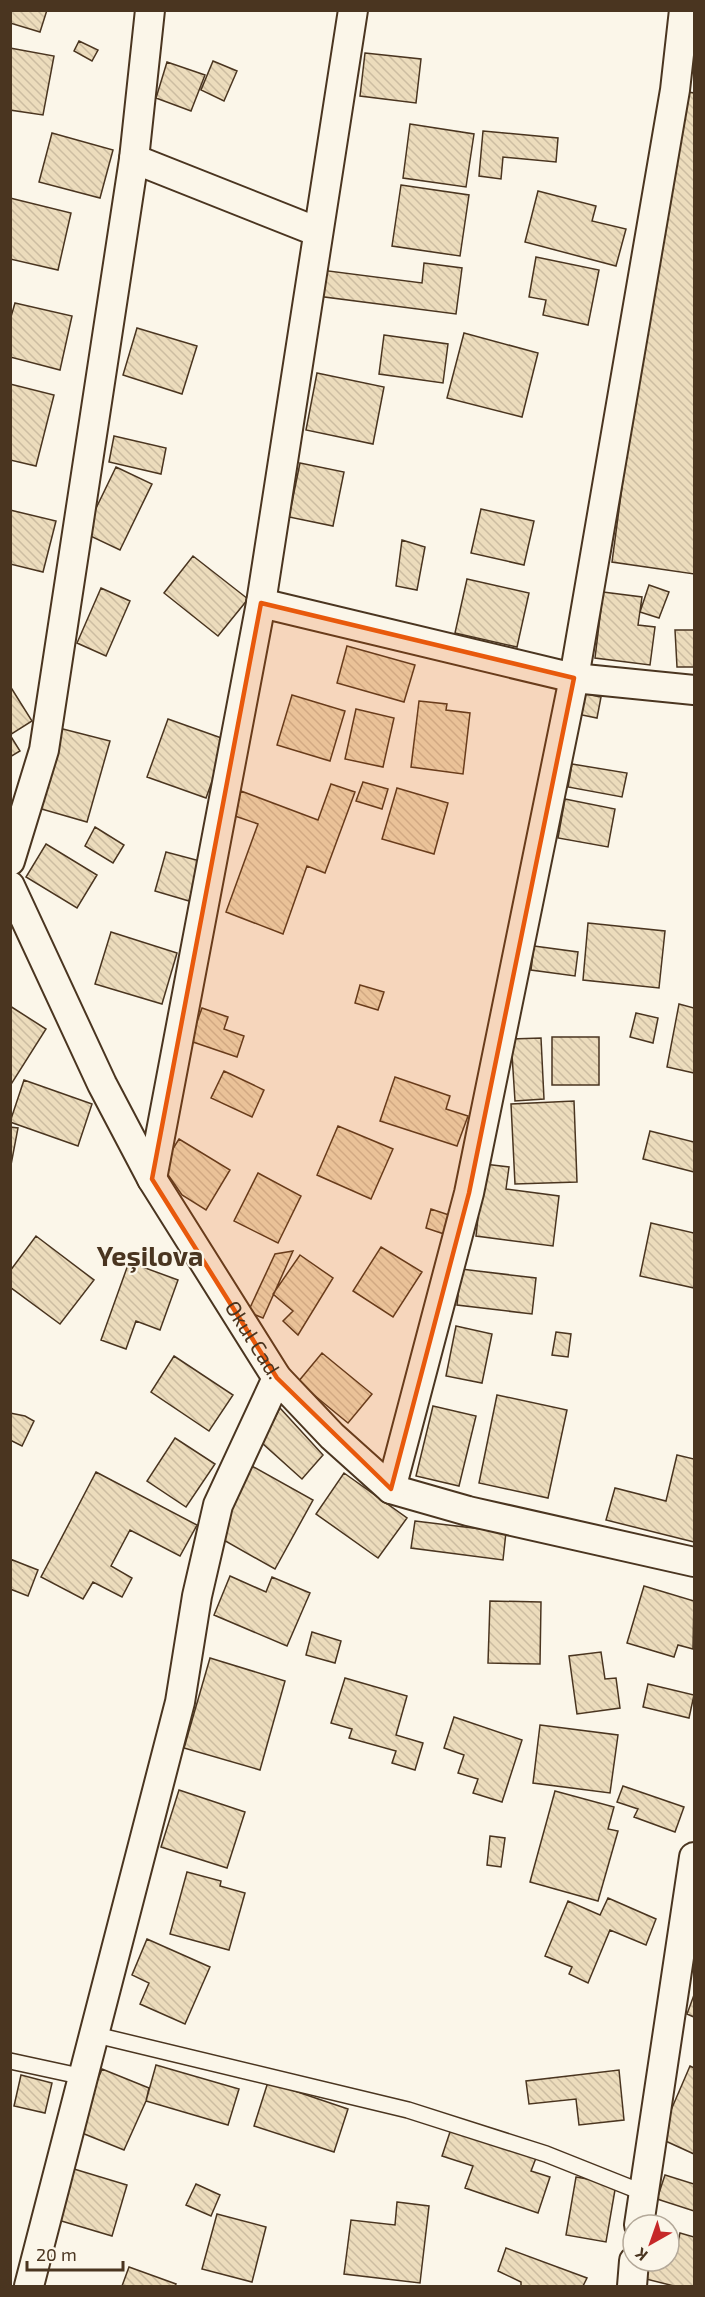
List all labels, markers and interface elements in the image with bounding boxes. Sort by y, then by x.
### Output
district label: Yeşilova [97,1239,203,1273]
street label: Okul Cad. [221,1296,288,1383]
north arrow [621,2213,681,2273]
scale bar [27,2234,123,2272]
text: 20 m [36,2243,77,2265]
text: K [630,2244,651,2265]

